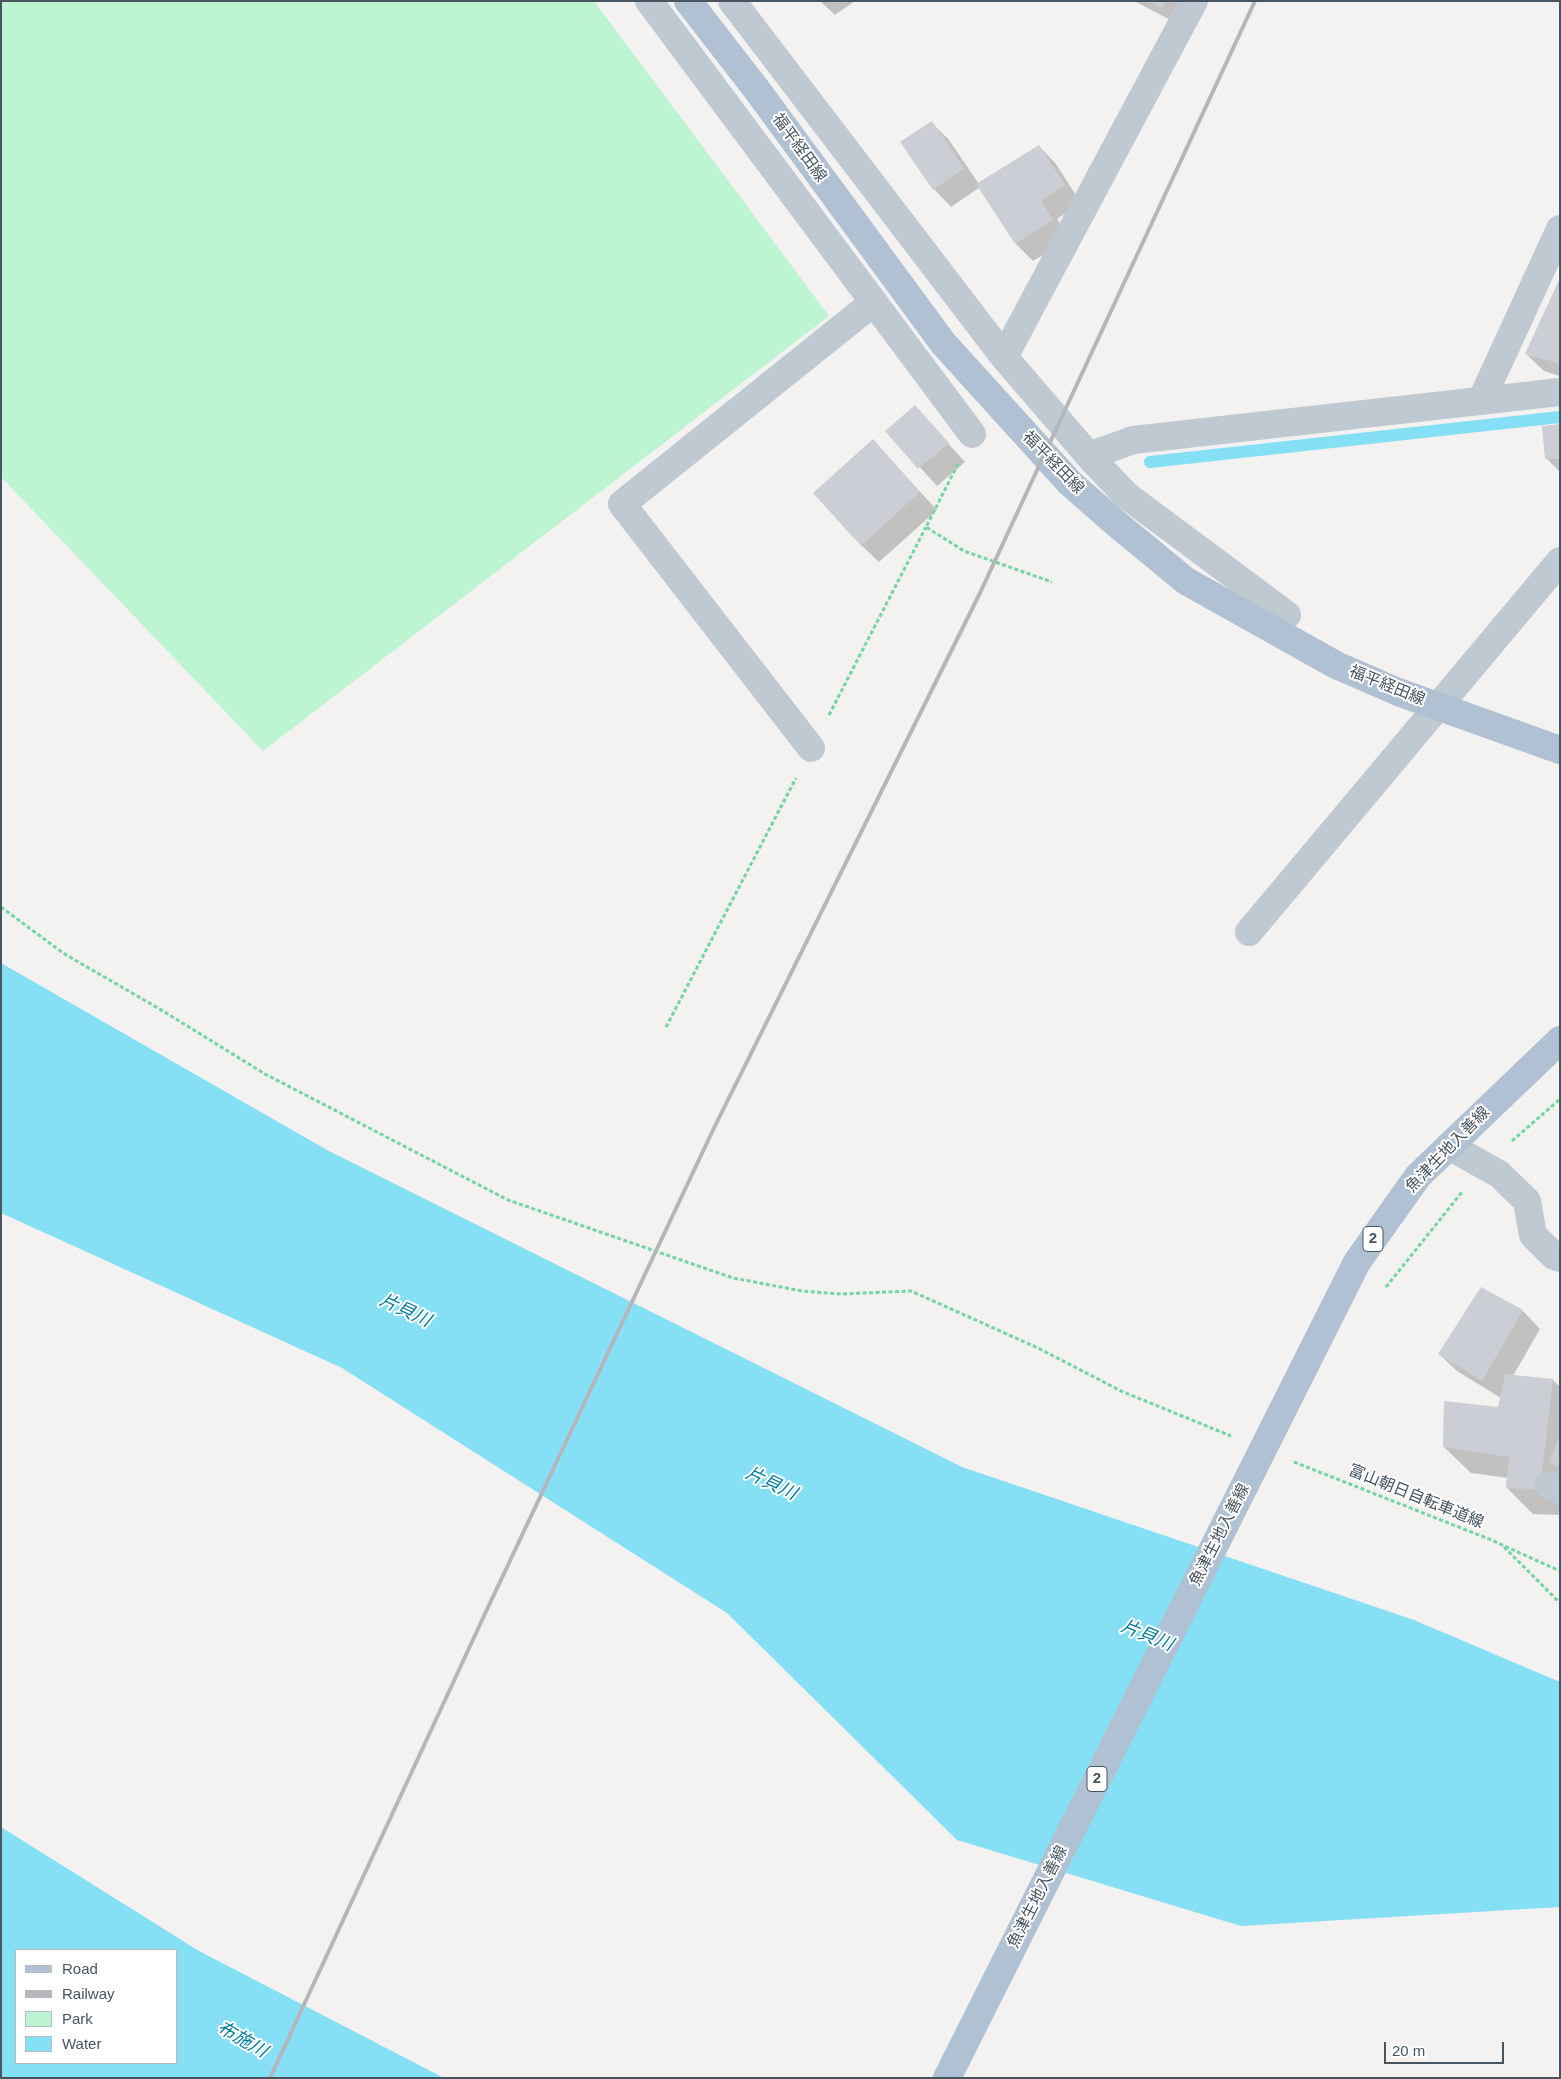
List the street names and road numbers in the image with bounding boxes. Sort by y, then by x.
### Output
street label: 福平経田線 [768,110,830,186]
street label: 福平経田線 [1018,428,1088,498]
street label: 福平経田線 [1346,662,1428,710]
street label: 魚津生地入善線 [1402,1103,1494,1197]
road number: 2 [1363,1226,1383,1252]
street label: 富山朝日自転車道線 [1346,1461,1486,1533]
street label: 魚津生地入善線 [1186,1481,1254,1589]
road number: 2 [1087,1766,1107,1792]
street label: 魚津生地入善線 [1004,1843,1072,1951]

